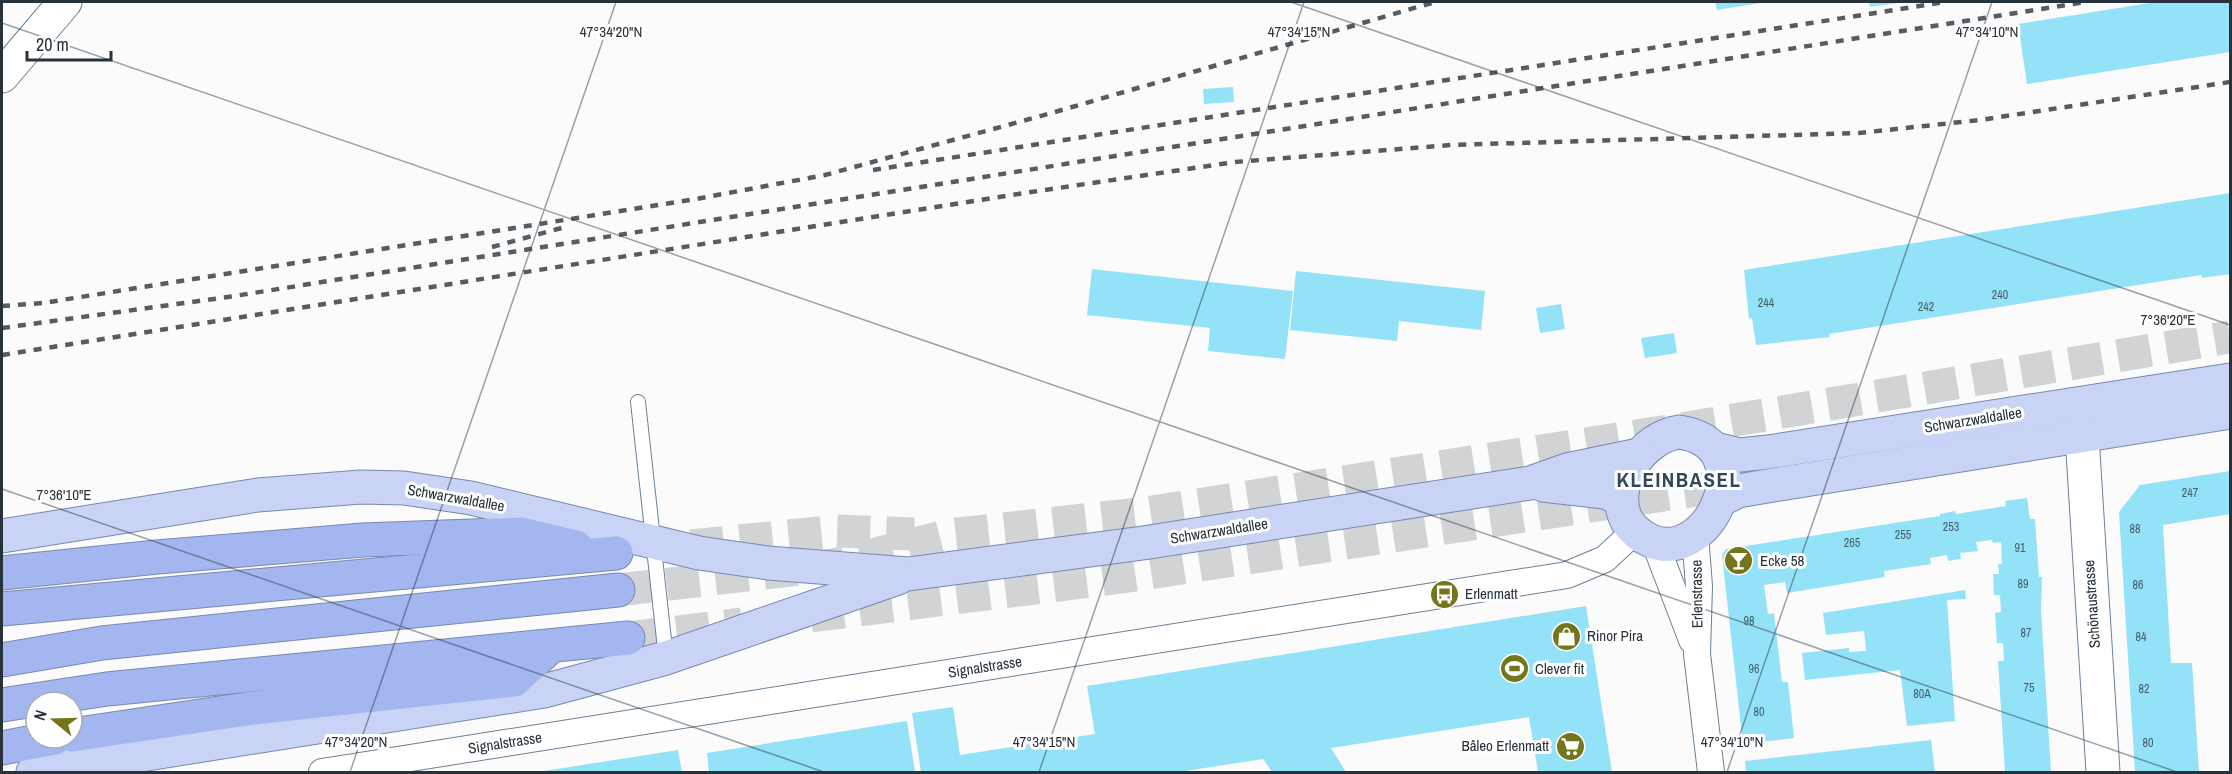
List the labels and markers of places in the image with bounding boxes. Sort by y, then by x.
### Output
bar icon: Ecke 58 [1723,545,1755,577]
place label: Ecke 58 [1760,550,1805,571]
bus stop icon: Erlenmatt [1428,578,1460,610]
place label: Erlenmatt [1465,583,1518,604]
shop icon: Rinor Pira [1550,620,1582,652]
place label: Rinor Pira [1587,625,1643,646]
sports icon: Clever fit [1498,653,1530,685]
place label: Clever fit [1535,658,1585,679]
supermarket icon: Bâleo Erlenmatt [1554,730,1586,762]
place label: Bâleo Erlenmatt [1461,735,1550,756]

